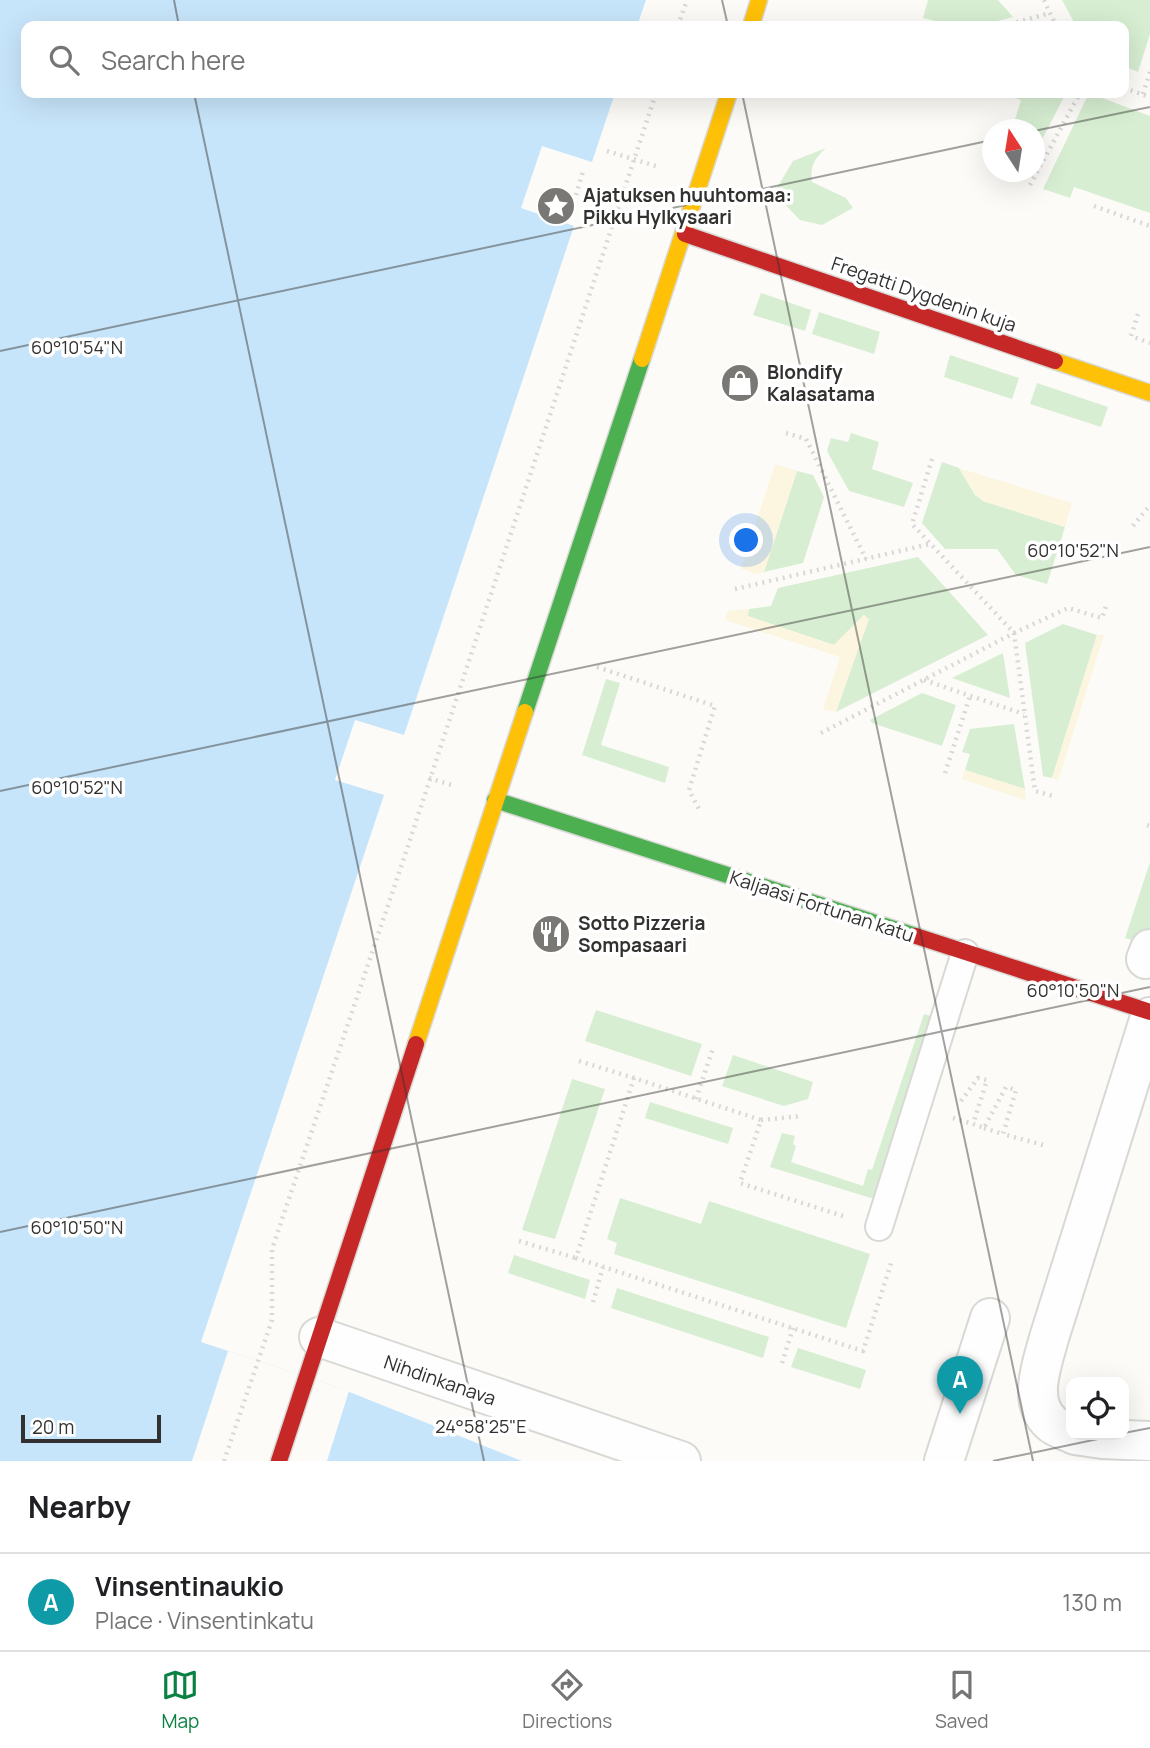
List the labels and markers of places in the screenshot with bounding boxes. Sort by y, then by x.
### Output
place label: Ajatuksen huuhtomaa: Pikku Hylkysaari [583,182,792,230]
place icon: Ajatuksen huuhtomaa: Pikku Hylkysaari [535,185,577,227]
place label: Blondify Kalasatama [767,359,875,407]
shop icon: Blondify Kalasatama [719,362,761,404]
place label: Sotto Pizzeria Sompasaari [578,910,705,958]
restaurant icon: Sotto Pizzeria Sompasaari [530,913,572,955]
pin: A [937,1356,983,1414]

